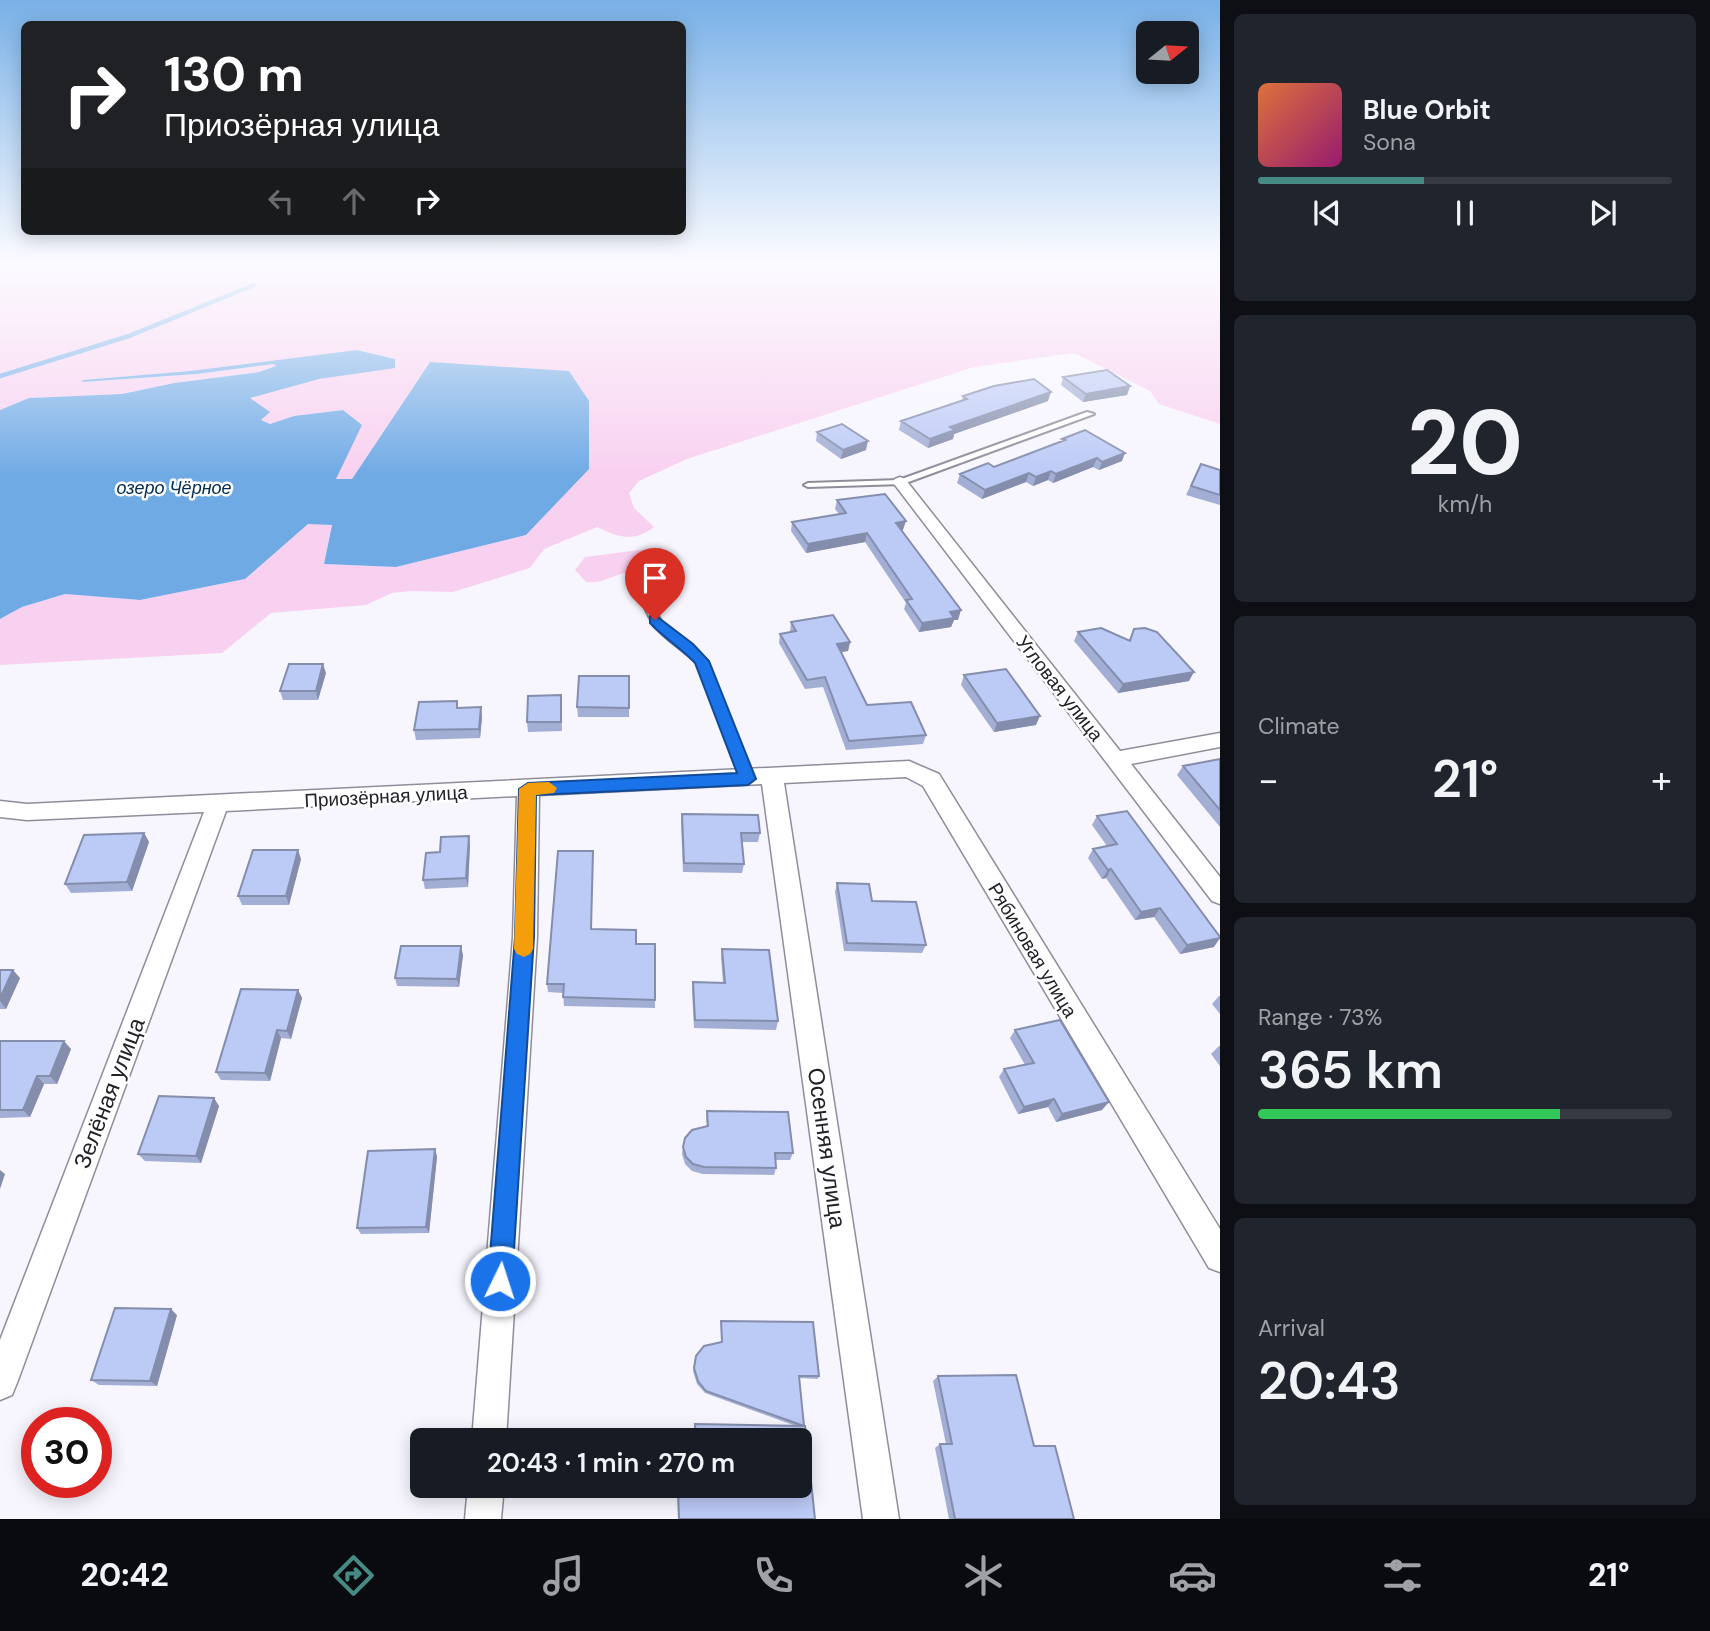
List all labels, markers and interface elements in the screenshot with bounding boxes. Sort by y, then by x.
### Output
north arrow [1136,21,1199,84]
map controls [1136,21,1199,84]
text: 130 m [164,42,304,106]
icon: right [49,49,140,140]
text: Blue Orbit [1363,93,1491,127]
text: Приозёрная улица [164,104,440,146]
text: Sona [1363,127,1416,157]
icon: left [262,182,300,220]
icon: ahead [335,182,373,220]
icon: right [408,182,446,220]
icon: previous [1308,194,1346,232]
icon: pause [1446,194,1484,232]
icon: next [1584,194,1622,232]
text: 20 [1407,384,1523,502]
water label: озеро Чёрное [116,476,232,500]
text: km/h [1438,489,1492,519]
pin [625,548,685,620]
icon: arrive [636,559,674,597]
street label: Угловая улица [1010,630,1109,747]
text: Climate [1258,711,1340,741]
text: 21° [1432,745,1498,813]
text: − [1258,755,1279,805]
text: + [1651,755,1672,805]
street label: Приозёрная улица [304,780,469,813]
street label: Рябиновая улица [982,878,1083,1023]
text: Range · 73% [1258,1002,1382,1032]
street label: Зелёная улица [66,1013,152,1173]
text: 365 km [1258,1036,1443,1104]
street label: Осенняя улица [801,1066,853,1230]
position arrow [463,1244,537,1318]
text: Arrival [1258,1313,1325,1343]
text: 20:43 [1258,1347,1401,1415]
speed limit sign: 30 [21,1407,112,1498]
text: 20:43 · 1 min · 270 m [487,1446,735,1480]
icon: directions [329,1551,378,1600]
icon: music [539,1551,588,1600]
icon: phone [749,1551,798,1600]
icon: climate [959,1551,1008,1600]
icon: car [1168,1551,1217,1600]
icon: filters [1378,1551,1427,1600]
text: 20:42 [80,1554,169,1596]
text: 21° [1588,1554,1630,1596]

